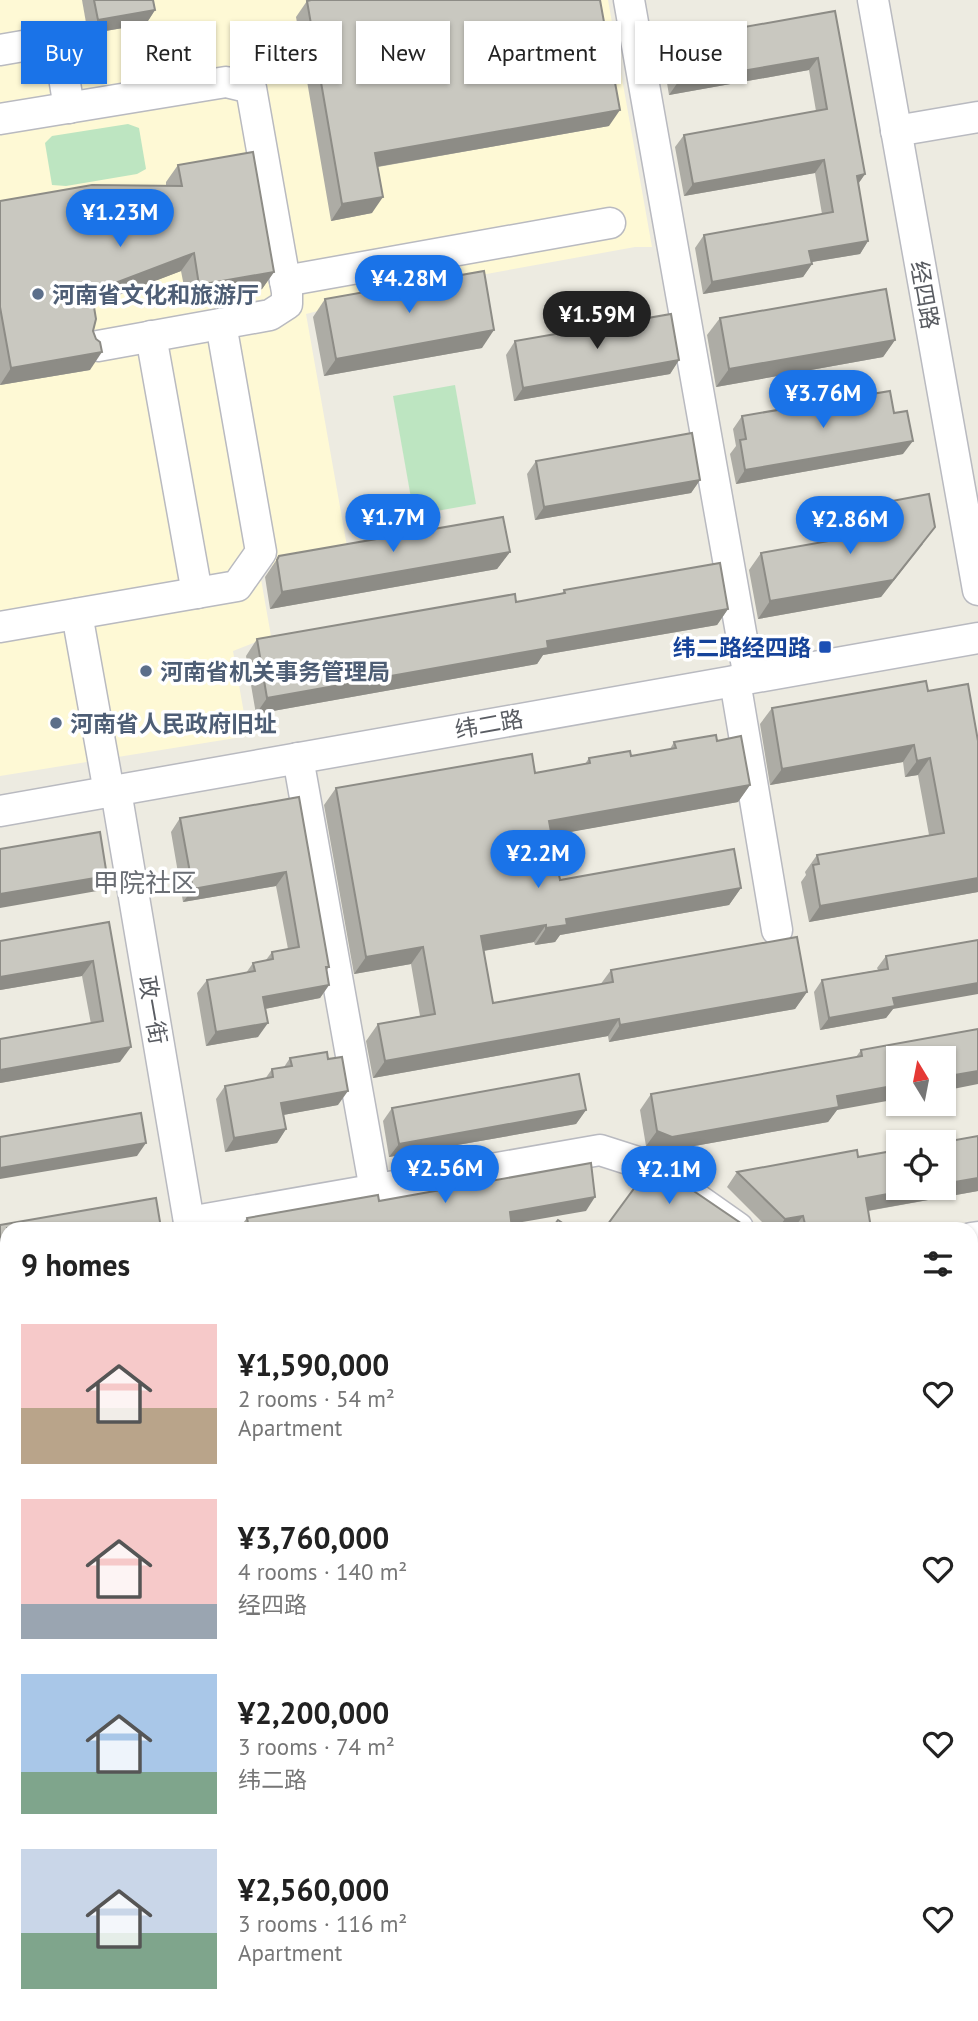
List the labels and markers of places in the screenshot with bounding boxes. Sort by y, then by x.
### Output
pin: ¥1.23M [63,190,177,249]
pin: ¥4.28M [352,256,466,315]
place label: 河南省文化和旅游厅 [52,280,259,309]
marker: 河南省文化和旅游厅 [30,286,46,302]
pin: ¥1.59M [540,292,654,351]
pin: ¥3.76M [766,370,880,430]
pin: ¥1.7M [344,494,442,554]
pin: ¥2.86M [793,496,907,556]
place label: 纬二路经四路 [673,633,811,662]
marker: 纬二路经四路 [817,639,833,655]
place label: 河南省机关事务管理局 [160,657,390,686]
marker: 河南省机关事务管理局 [138,663,154,679]
place label: 河南省人民政府旧址 [70,709,277,738]
marker: 河南省人民政府旧址 [48,715,64,731]
pin: ¥2.2M [489,830,587,890]
pin: ¥2.56M [388,1146,502,1205]
pin: ¥2.1M [620,1146,718,1206]

